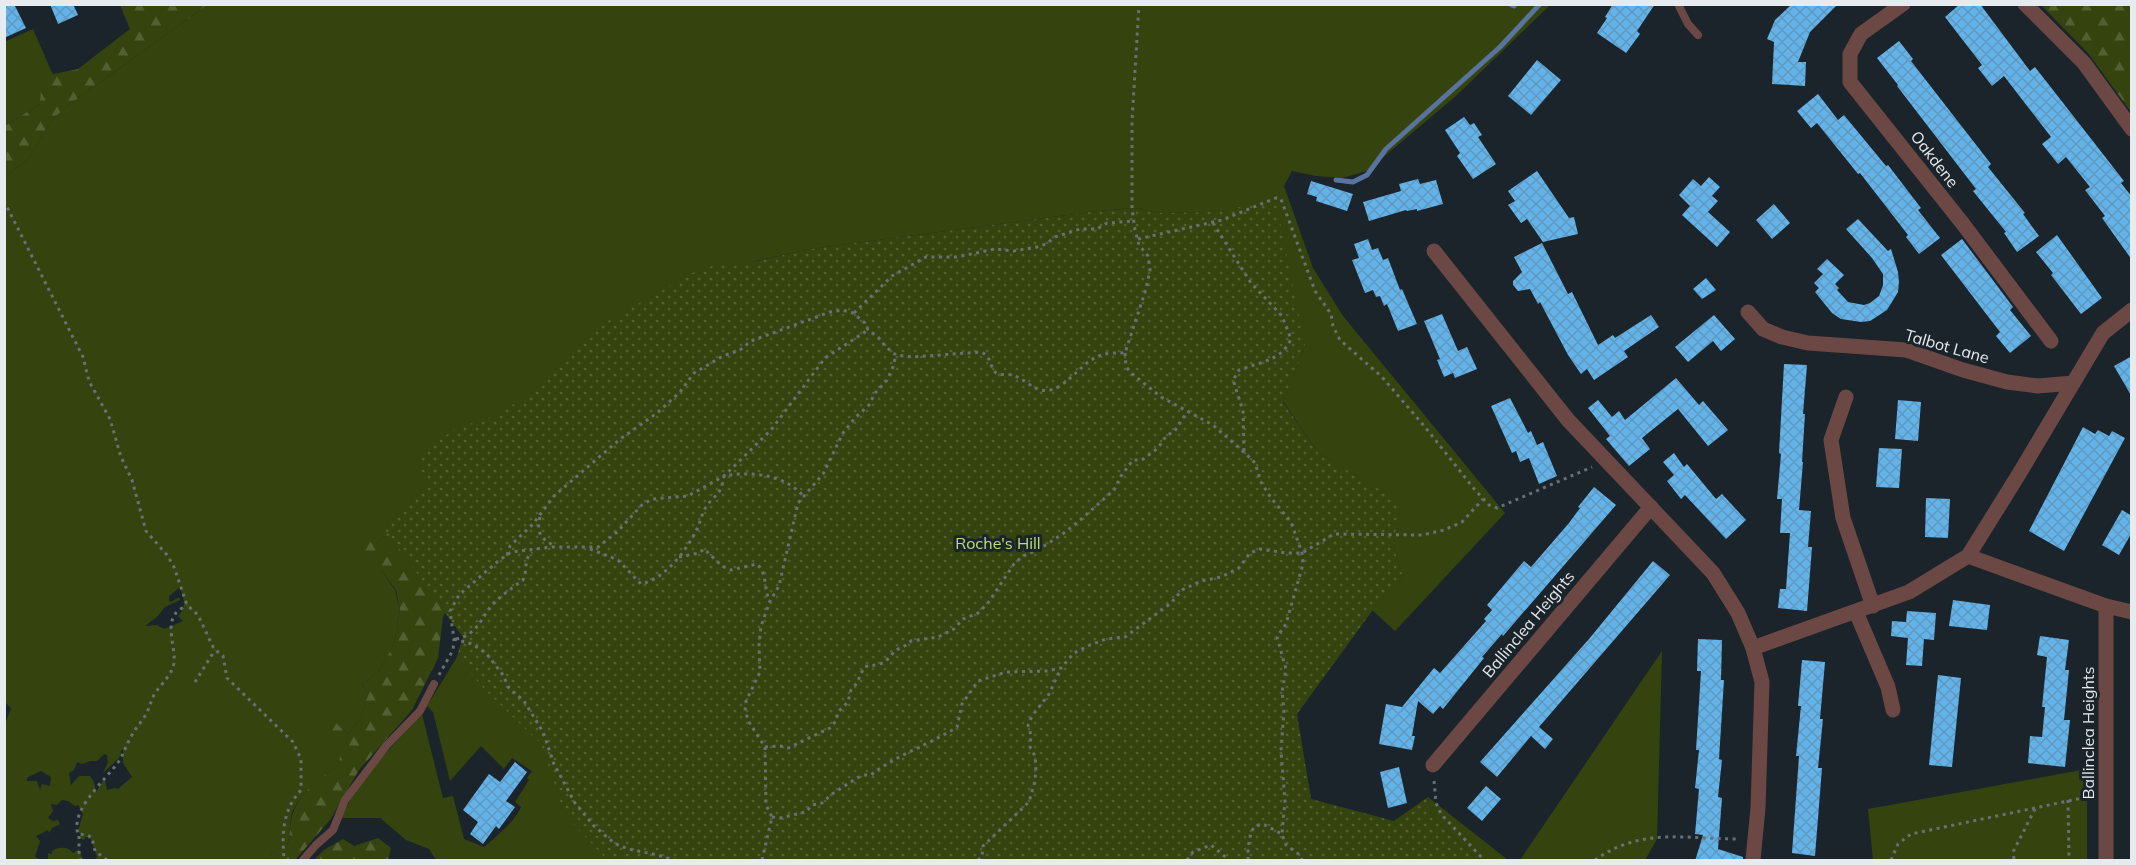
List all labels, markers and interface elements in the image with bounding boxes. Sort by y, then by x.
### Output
street label: Oakdene [1907,127,1963,191]
street label: Talbot Lane [1903,324,1991,368]
park label: Roche's Hill [955,533,1041,553]
street label: Ballinclea Heights [1478,567,1578,681]
street label: Ballinclea Heights [2078,667,2098,799]

